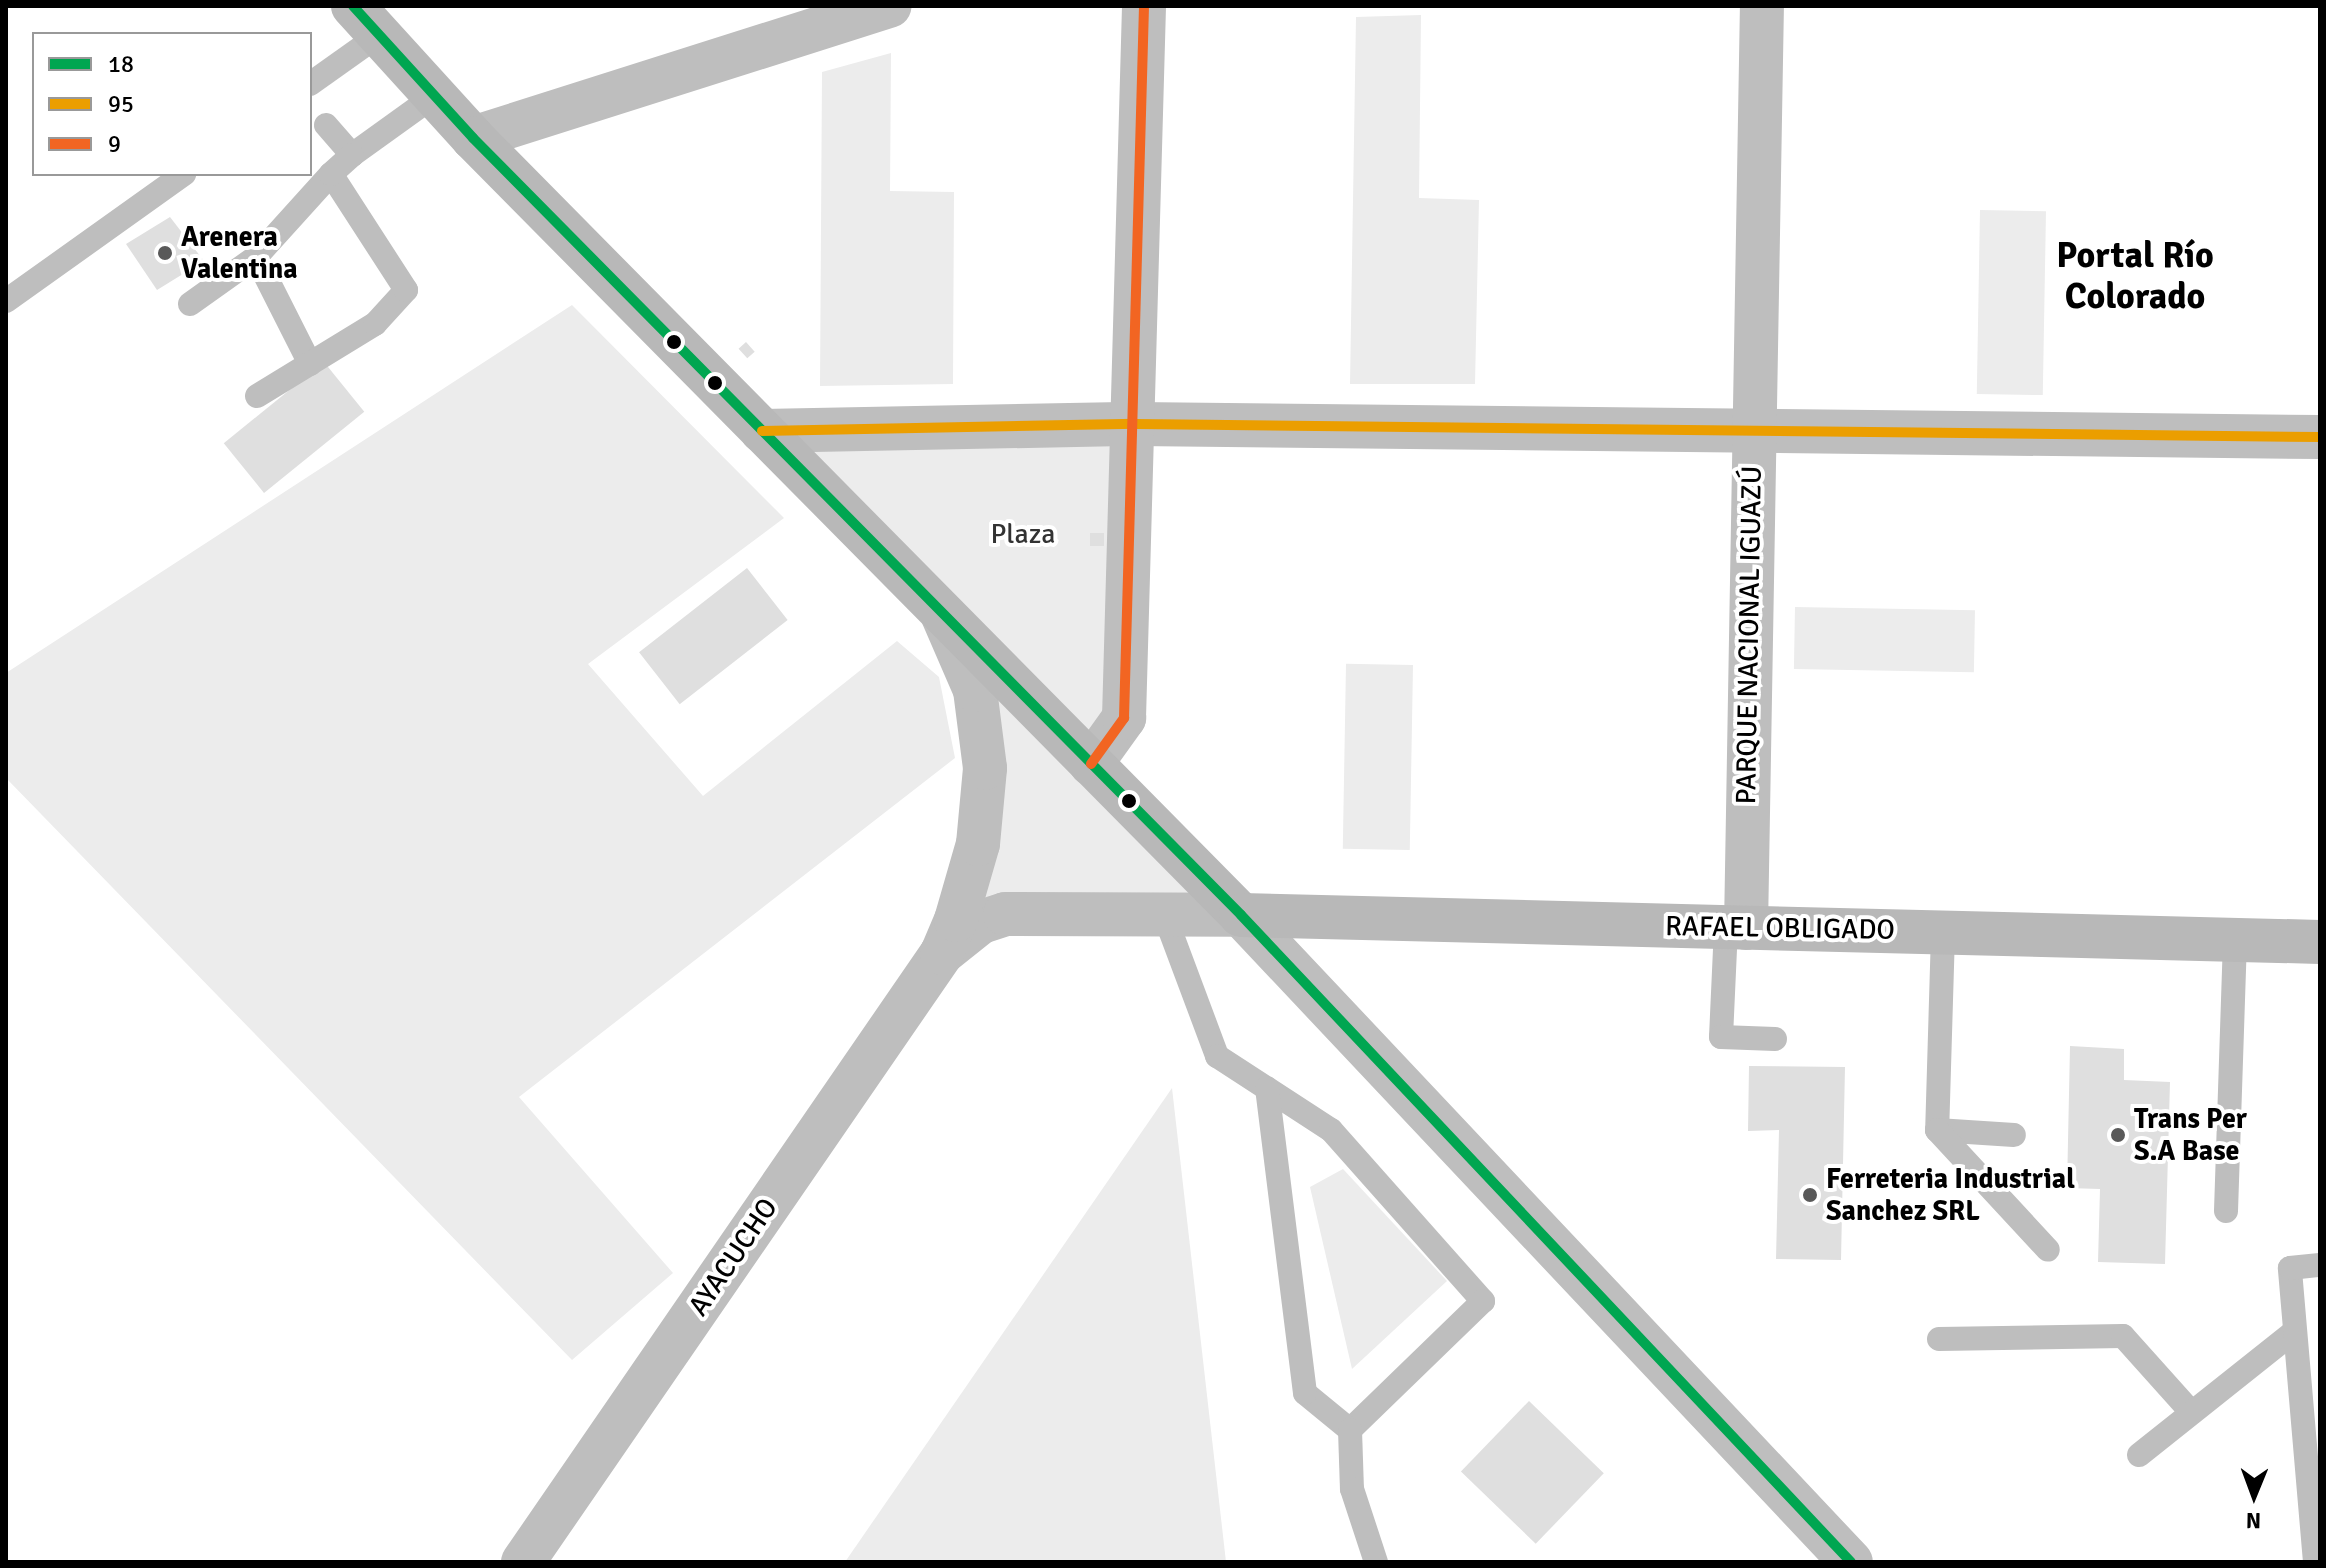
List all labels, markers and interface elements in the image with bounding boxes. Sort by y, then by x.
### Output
legend [32,32,312,176]
text: 18 [108,49,134,79]
text: 95 [108,89,134,119]
text: 9 [108,129,121,159]
place label: Arenera Valentina [181,220,298,286]
district label: Portal Río Colorado [2056,233,2214,318]
marker: Arenera Valentina [156,244,174,262]
unlabelled marker [666,334,682,350]
unlabelled marker [707,375,723,391]
street label: PARQUE NACIONAL IGUAZÚ [1729,465,1769,805]
park label: Plaza [990,517,1056,551]
unlabelled marker [1121,793,1137,809]
street label: RAFAEL OBLIGADO [1665,909,1895,947]
place label: Trans Per S.A Base [2134,1102,2247,1168]
marker: Trans Per S.A Base [2109,1126,2127,1144]
place label: Ferreteria Industrial Sanchez SRL [1826,1162,2075,1228]
marker: Ferreteria Industrial Sanchez SRL [1801,1186,1819,1204]
street label: AYACUCHO [681,1192,785,1322]
north arrow [2214,1456,2294,1536]
text: N [2246,1507,2261,1534]

